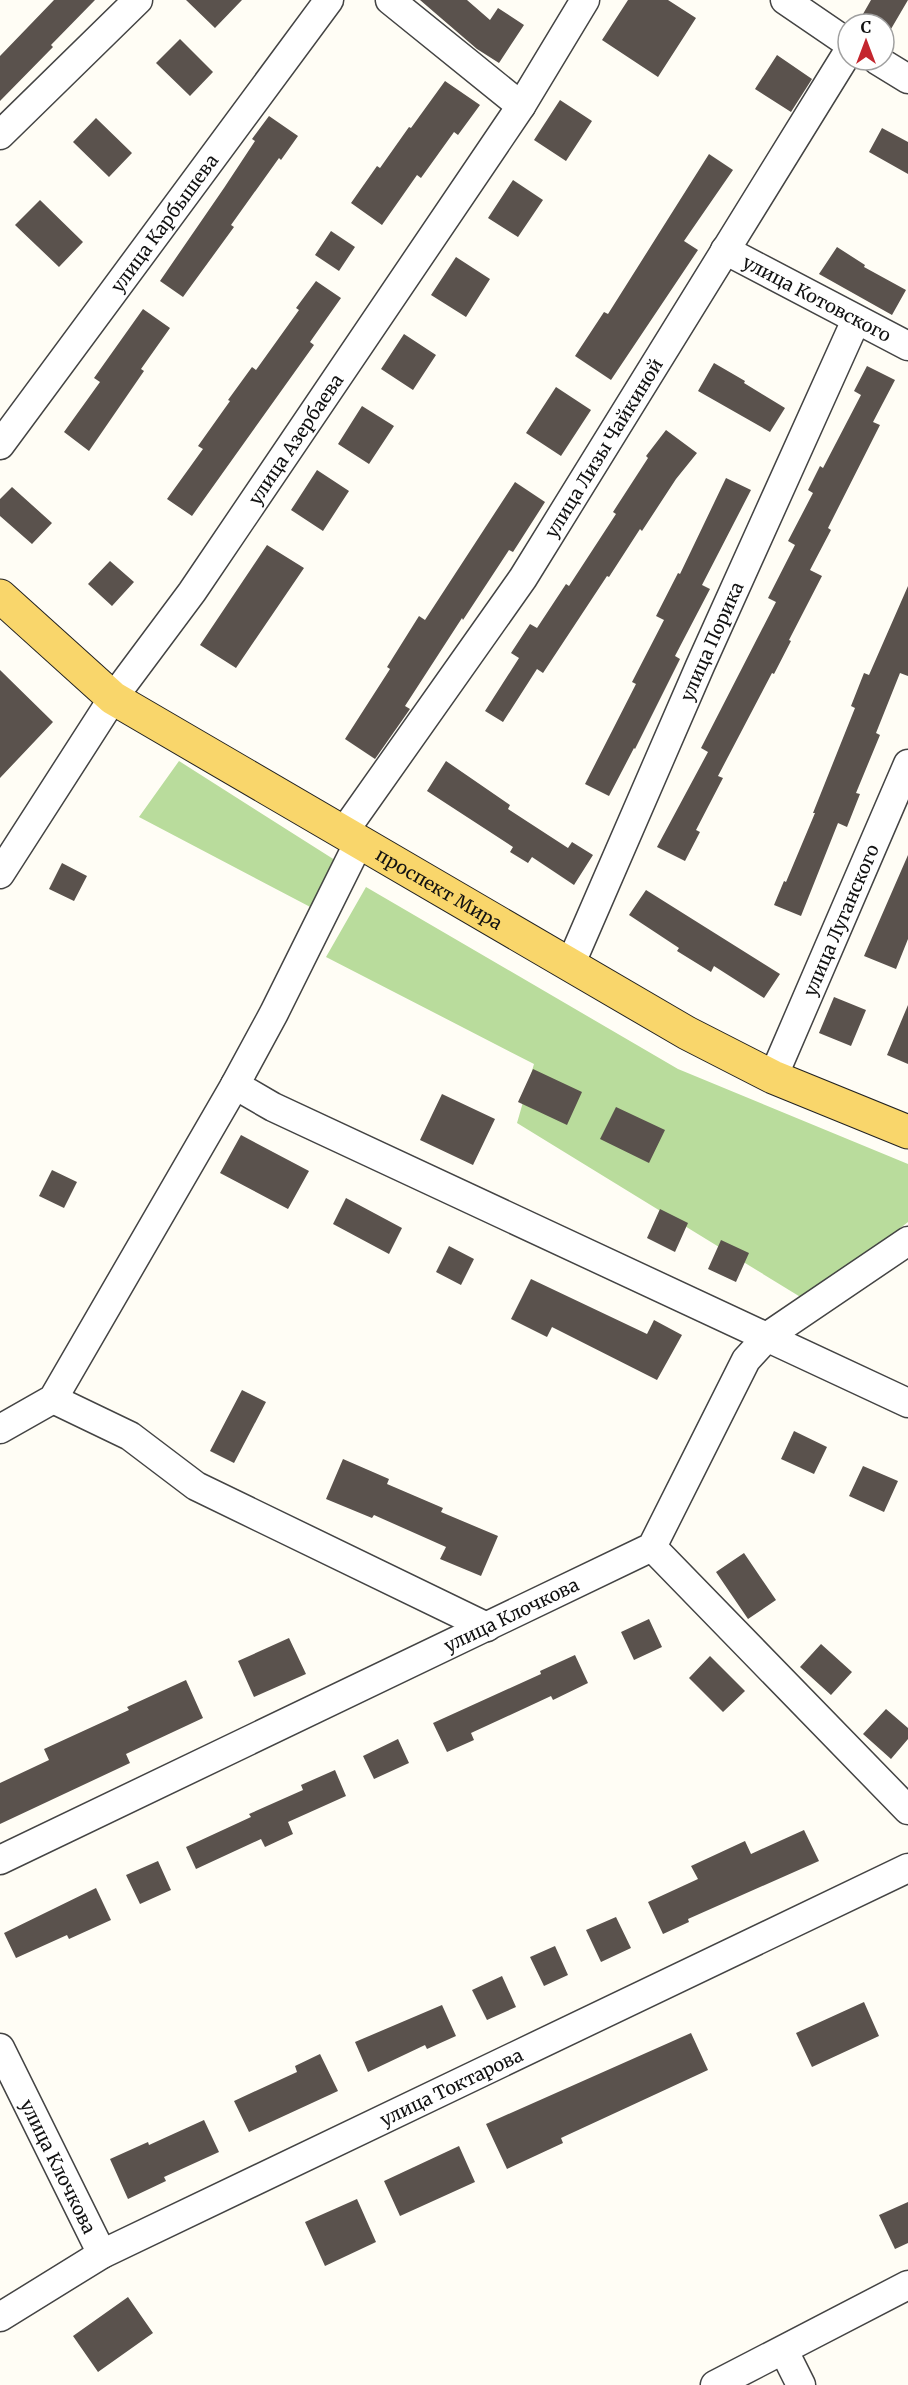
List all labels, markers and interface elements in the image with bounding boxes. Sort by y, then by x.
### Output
north arrow [836,12,896,72]
text: С [861,17,871,37]
street label: улица Карбышева [105,149,223,297]
street label: улица Котовского [739,250,895,347]
street label: улица Лизы Чайкиной [539,354,667,542]
street label: улица Азербаева [243,369,348,509]
street label: улица Порика [675,578,748,704]
street label: улица Луганского [798,840,884,999]
street label: проспект Мира [372,843,507,934]
street label: улица Клочкова [440,1572,583,1657]
street label: улица Токтарова [376,2043,527,2131]
street label: улица Клочкова [16,2095,102,2238]

